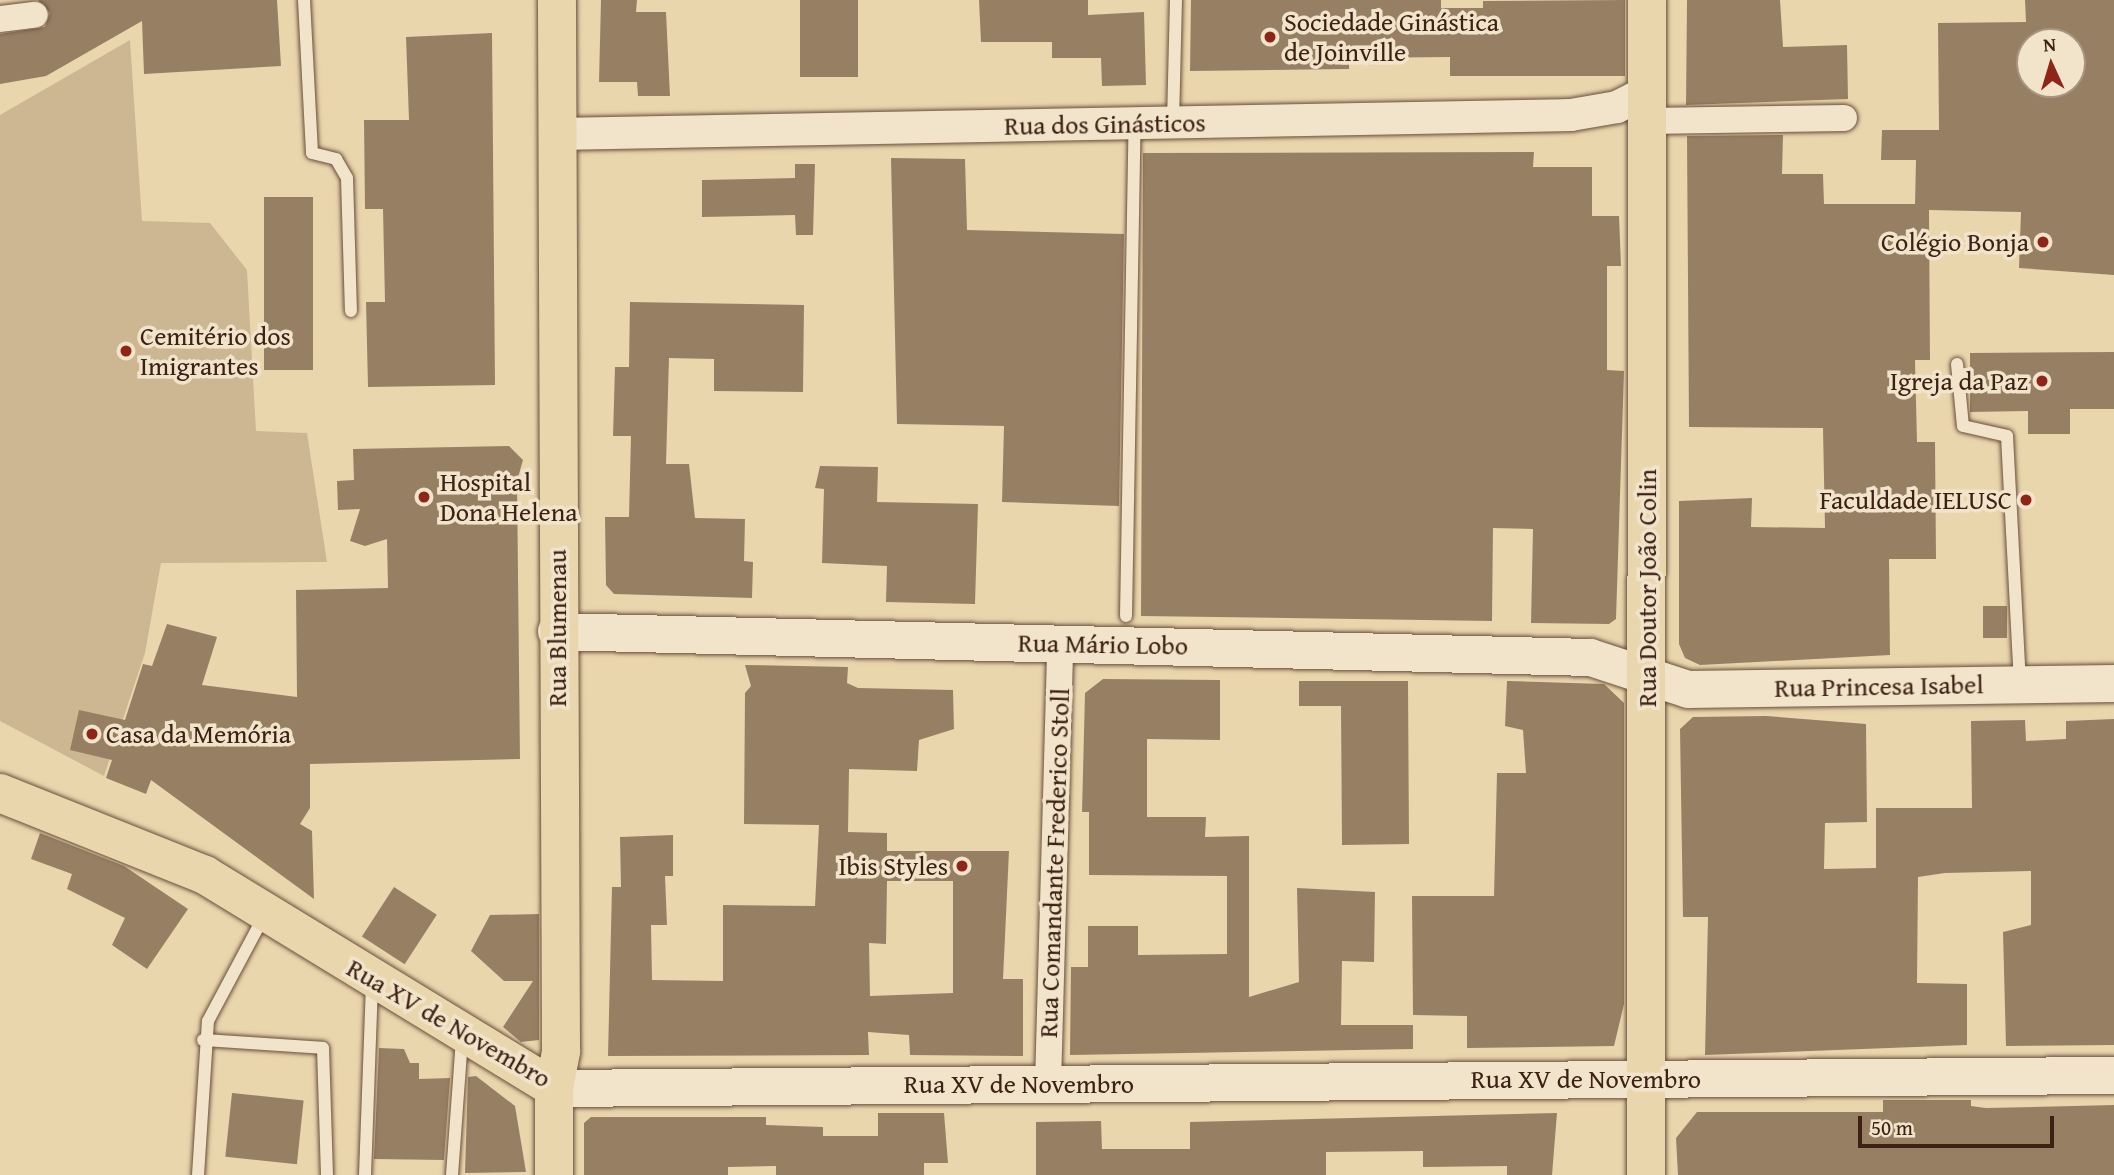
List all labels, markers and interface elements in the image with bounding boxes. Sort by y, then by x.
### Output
place label: Sociedade Ginástica de Joinville [1284,6,1499,68]
north arrow [2016,28,2086,98]
marker: Sociedade Ginástica de Joinville [1262,29,1278,45]
text: N [2042,30,2057,58]
street label: Rua dos Ginásticos [1004,107,1206,141]
place label: Colégio Bonja [1881,226,2029,258]
marker: Colégio Bonja [2035,234,2051,250]
place label: Cemitério dos Imigrantes [140,320,291,382]
marker: Cemitério dos Imigrantes [118,343,134,359]
place label: Igreja da Paz [1890,365,2028,397]
marker: Igreja da Paz [2034,373,2050,389]
place label: Hospital Dona Helena [440,466,578,528]
street label: Rua Doutor João Colin [1631,469,1663,707]
place label: Faculdade IELUSC [1819,484,2012,516]
marker: Hospital Dona Helena [414,487,434,507]
marker: Faculdade IELUSC [2018,492,2034,508]
street label: Rua Blumenau [541,549,573,707]
street label: Rua Mário Lobo [1018,627,1188,661]
street label: Rua Princesa Isabel [1774,669,1984,703]
street label: Rua Comandante Frederico Stoll [1032,688,1076,1038]
place label: Casa da Memória [106,718,291,750]
marker: Casa da Memória [84,726,100,742]
place label: Ibis Styles [839,850,948,882]
marker: Ibis Styles [954,858,970,874]
street label: Rua XV de Novembro [341,952,557,1094]
street label: Rua XV de Novembro [1471,1063,1701,1095]
street label: Rua XV de Novembro [904,1068,1134,1100]
scale bar [1862,1102,2058,1146]
text: 50 m [1871,1112,1913,1143]

